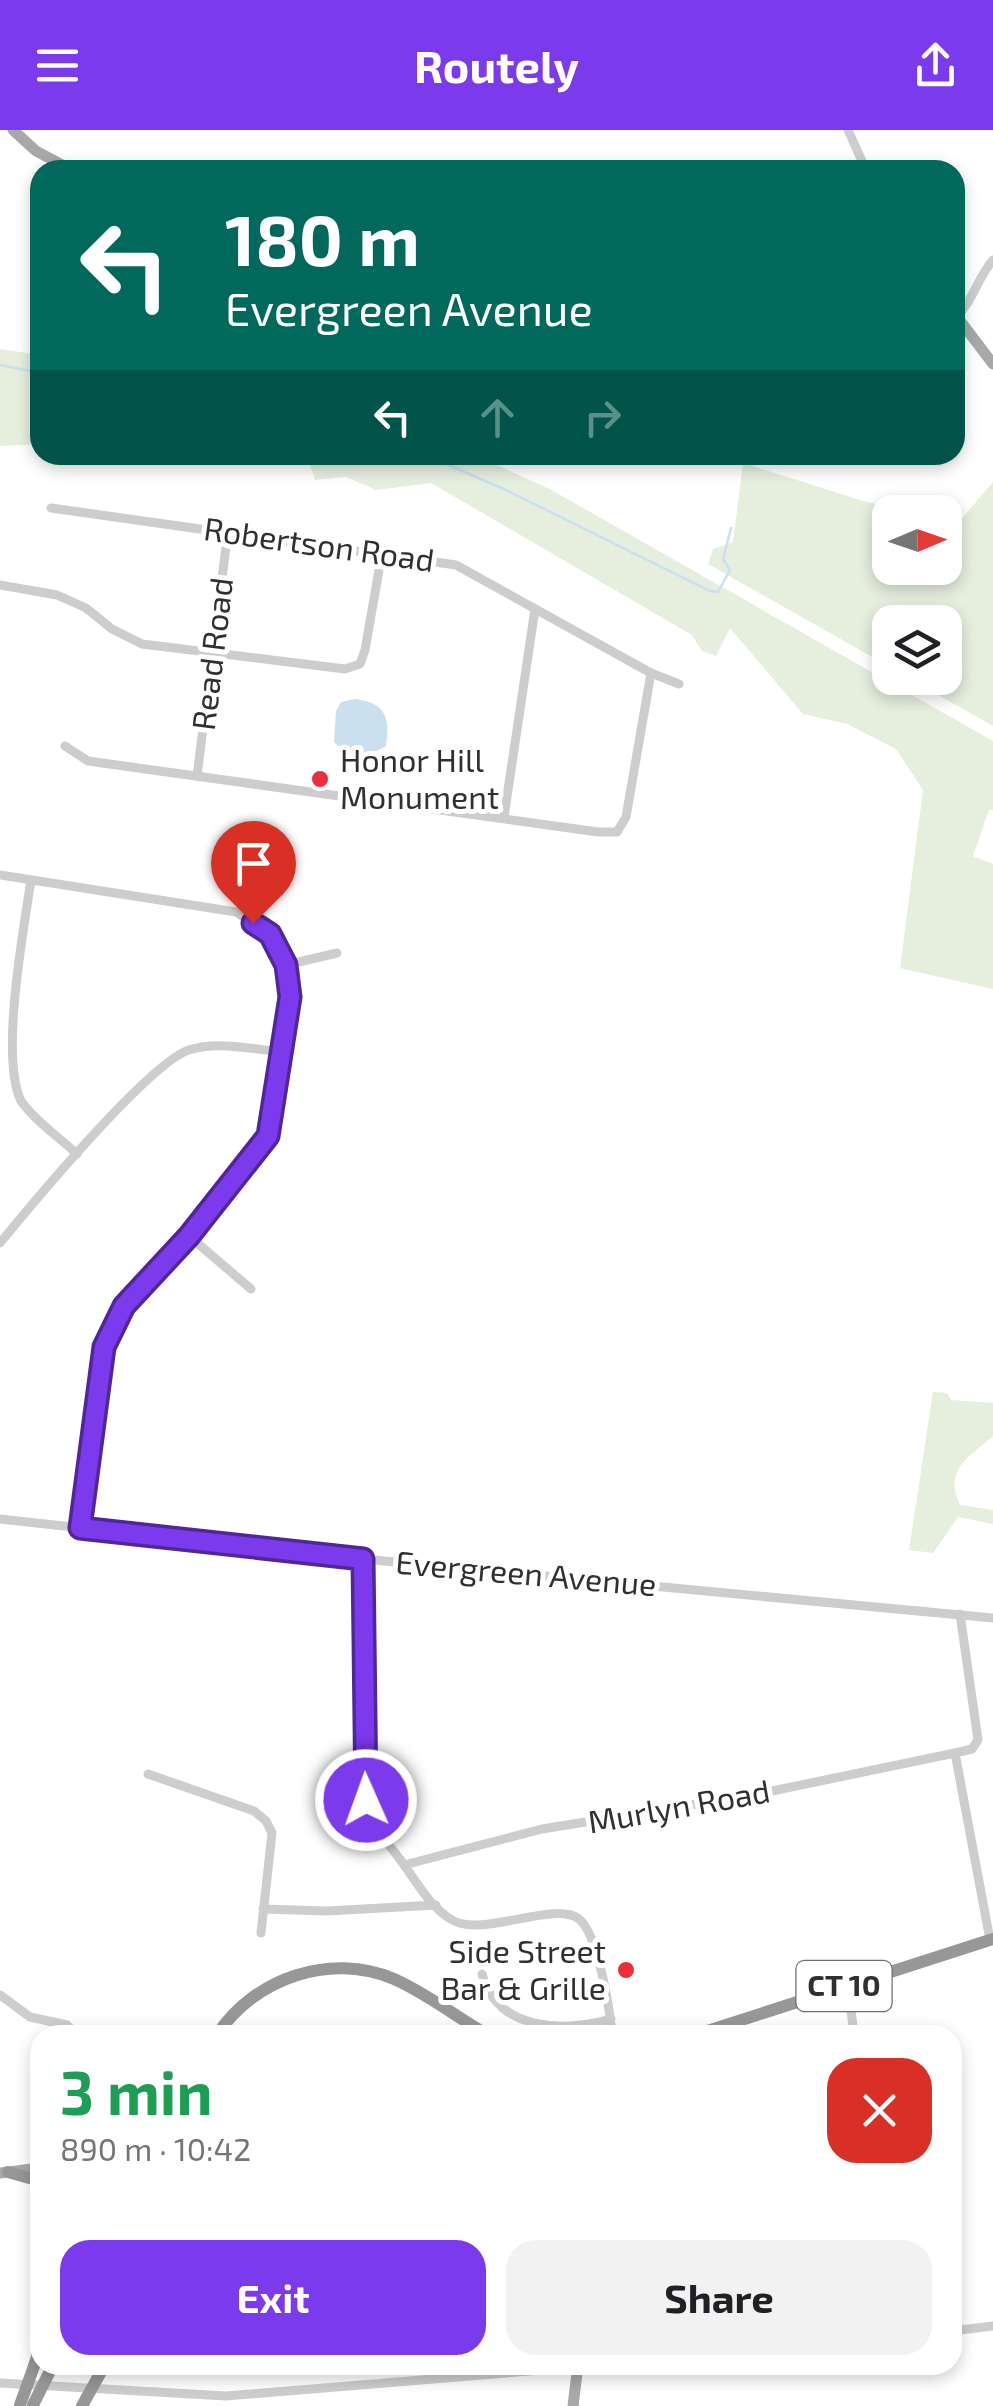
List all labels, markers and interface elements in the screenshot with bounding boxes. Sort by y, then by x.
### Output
icon: menu [30,38,85,93]
text: Routely [414,38,579,92]
icon: share [908,38,963,93]
text: 180 m [225,196,420,280]
icon: left [60,200,190,330]
text: Evergreen Avenue [225,281,593,335]
icon: left [365,390,420,445]
icon: ahead [470,390,525,445]
icon: right [575,390,630,445]
north arrow [872,495,962,585]
map controls [872,495,962,695]
street label: Robertson Road [202,508,437,578]
street label: Read Road [183,575,239,732]
button: layers [872,605,962,695]
place label: Honor Hill Monument [340,740,499,815]
marker: Honor Hill Monument [309,768,331,790]
pin [211,821,296,924]
icon: arrive [226,836,281,891]
street label: Evergreen Avenue [394,1542,658,1602]
position arrow [314,1748,418,1852]
street label: Murlyn Road [585,1770,773,1840]
place label: Side Street Bar & Grille [440,1931,606,2006]
marker: Side Street Bar & Grille [615,1959,637,1981]
road number: CT 10 [796,1961,892,2011]
text: 3 min [60,2055,212,2127]
button: close [827,2058,932,2163]
text: 890 m · 10:42 [60,2129,251,2167]
button: Exit [60,2240,486,2355]
button: Share [506,2240,932,2355]

